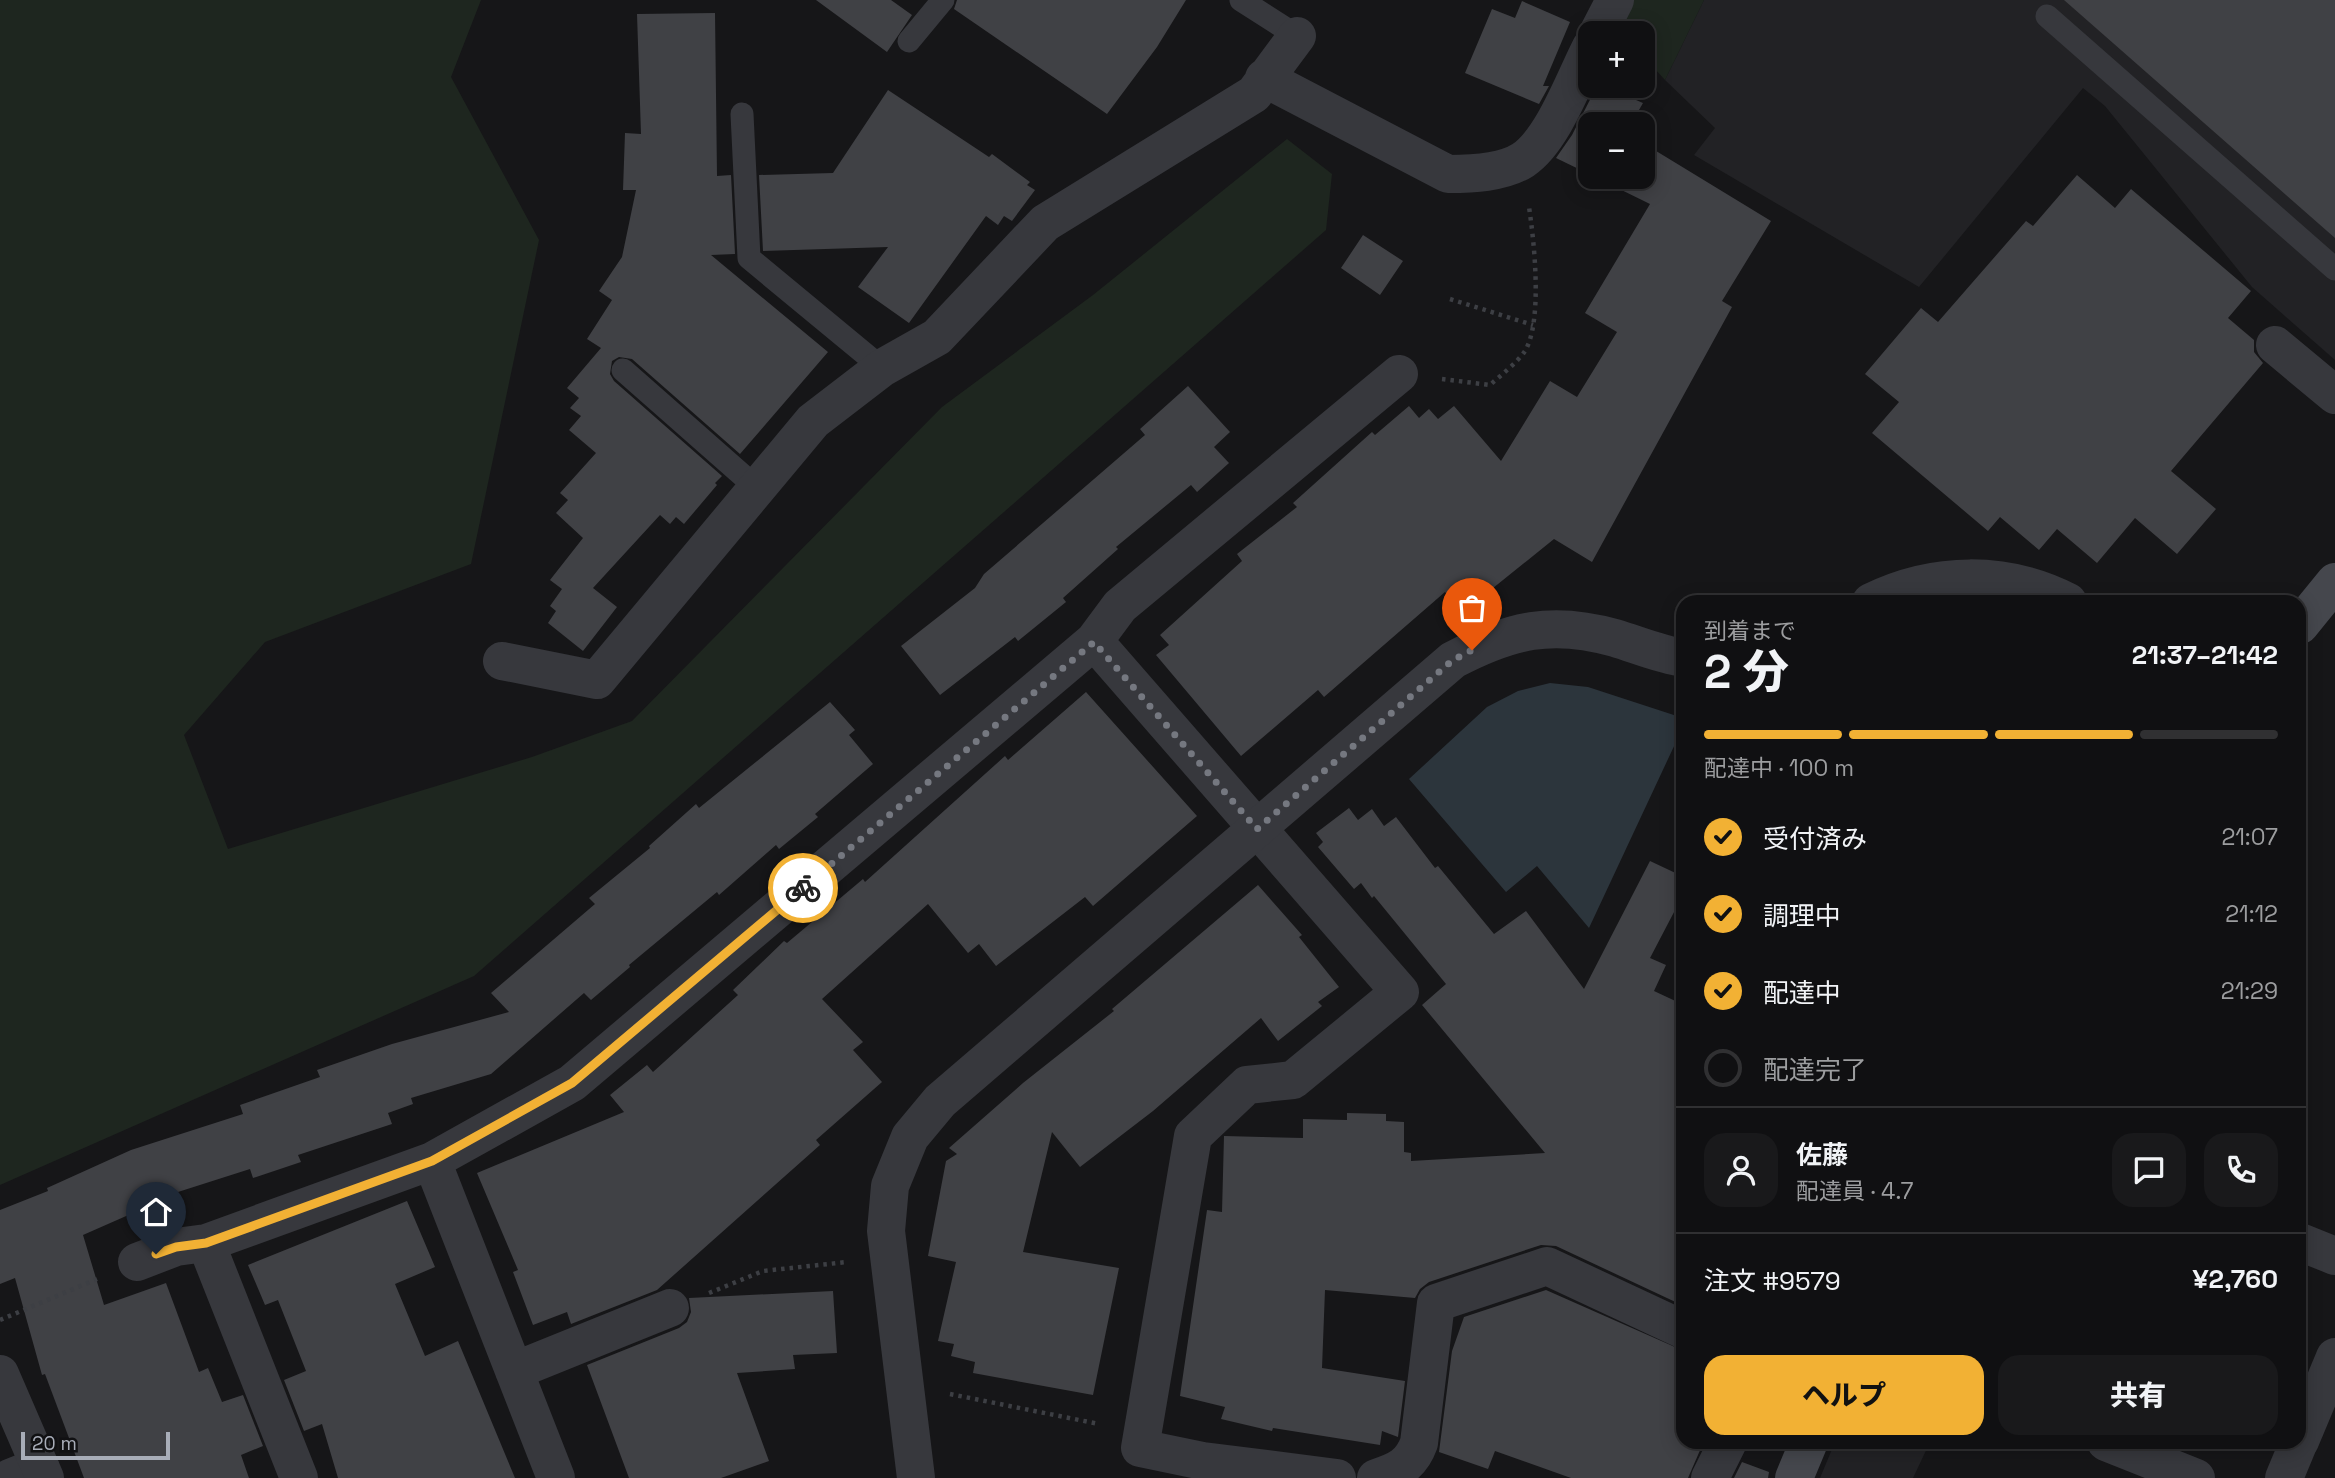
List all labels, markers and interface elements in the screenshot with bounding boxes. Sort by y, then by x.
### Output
map controls [1578,21,1655,189]
button: + [1578,21,1655,98]
button: − [1578,112,1655,189]
pin [1442,578,1502,650]
icon: bag [1453,589,1491,627]
text: 到着まで [1704,616,1796,646]
text: 21:37–21:42 [2132,638,2278,672]
text: 2 分 [1704,643,1789,701]
text: 配達中 · 100 m [1704,753,1854,783]
icon: check [1704,818,1742,856]
text: 受付済み [1763,822,1867,856]
text: 21:07 [2221,822,2278,852]
courier [768,853,838,923]
icon: bike [784,869,822,907]
icon: check [1704,895,1742,933]
text: 調理中 [1763,899,1841,933]
text: 21:12 [2225,899,2278,929]
icon: check [1704,972,1742,1010]
text: 配達中 [1763,976,1841,1010]
text: 21:29 [2221,976,2278,1006]
text: 配達完了 [1763,1053,1867,1087]
button: person [1704,1133,1778,1207]
button: chat [2112,1133,2186,1207]
button: phone [2204,1133,2278,1207]
text: 佐藤 [1796,1138,1848,1172]
text: 配達員 · 4.7 [1796,1176,1913,1206]
pin [126,1182,186,1254]
icon: home [137,1193,175,1231]
text: ¥2,760 [2192,1262,2278,1296]
text: 注文 #9579 [1704,1264,1841,1298]
button: ヘルプ [1704,1355,1984,1435]
button: 共有 [1998,1355,2278,1435]
scale bar [21,1429,170,1461]
text: 20 m [32,1431,77,1456]

